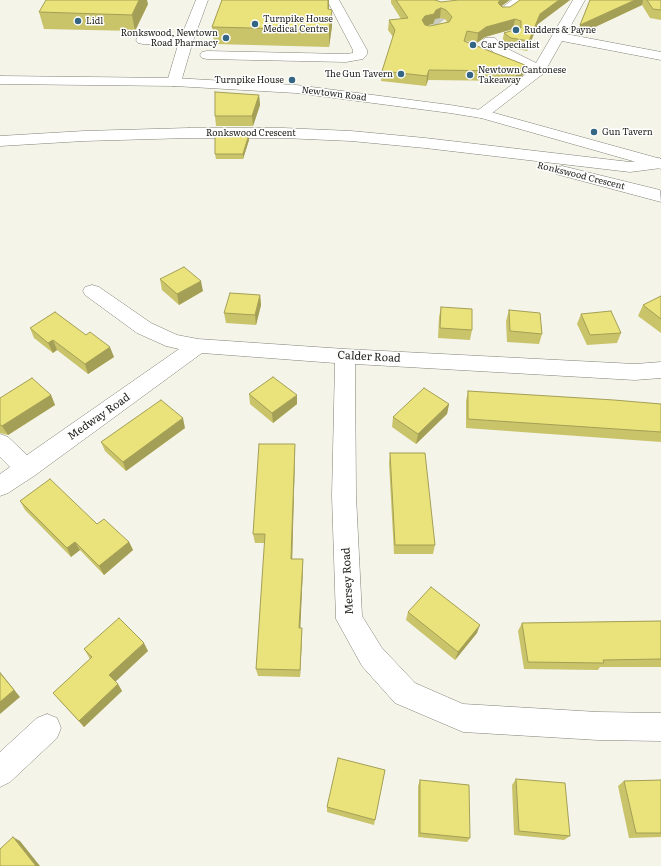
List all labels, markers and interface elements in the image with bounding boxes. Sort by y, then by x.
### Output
place label: Turnpike House Medical Centre [263,14,333,35]
marker: Lidl [73,16,83,26]
place label: Lidl [86,16,103,26]
marker: Turnpike House Medical Centre [250,19,260,29]
marker: Rudders & Payne [511,25,521,35]
place label: Rudders & Payne [524,25,596,35]
place label: Ronkswood, Newtown Road Pharmacy [121,28,218,49]
marker: Ronkswood, Newtown Road Pharmacy [221,33,231,43]
marker: Car Specialist [468,40,478,50]
place label: Car Specialist [481,40,540,50]
place label: Newtown Cantonese Takeaway [478,65,566,86]
place label: The Gun Tavern [325,69,393,79]
marker: The Gun Tavern [396,69,406,79]
marker: Newtown Cantonese Takeaway [465,70,475,80]
place label: Turnpike House [214,75,284,85]
marker: Turnpike House [287,75,297,85]
street label: Newtown Road [301,85,367,103]
marker: Gun Tavern [589,127,599,137]
place label: Gun Tavern [602,127,653,137]
street label: Ronkswood Crescent [206,128,296,138]
street label: Ronkswood Crescent [536,160,626,192]
street label: Calder Road [337,349,401,365]
street label: Medway Road [65,391,133,443]
street label: Mersey Road [340,547,356,615]

